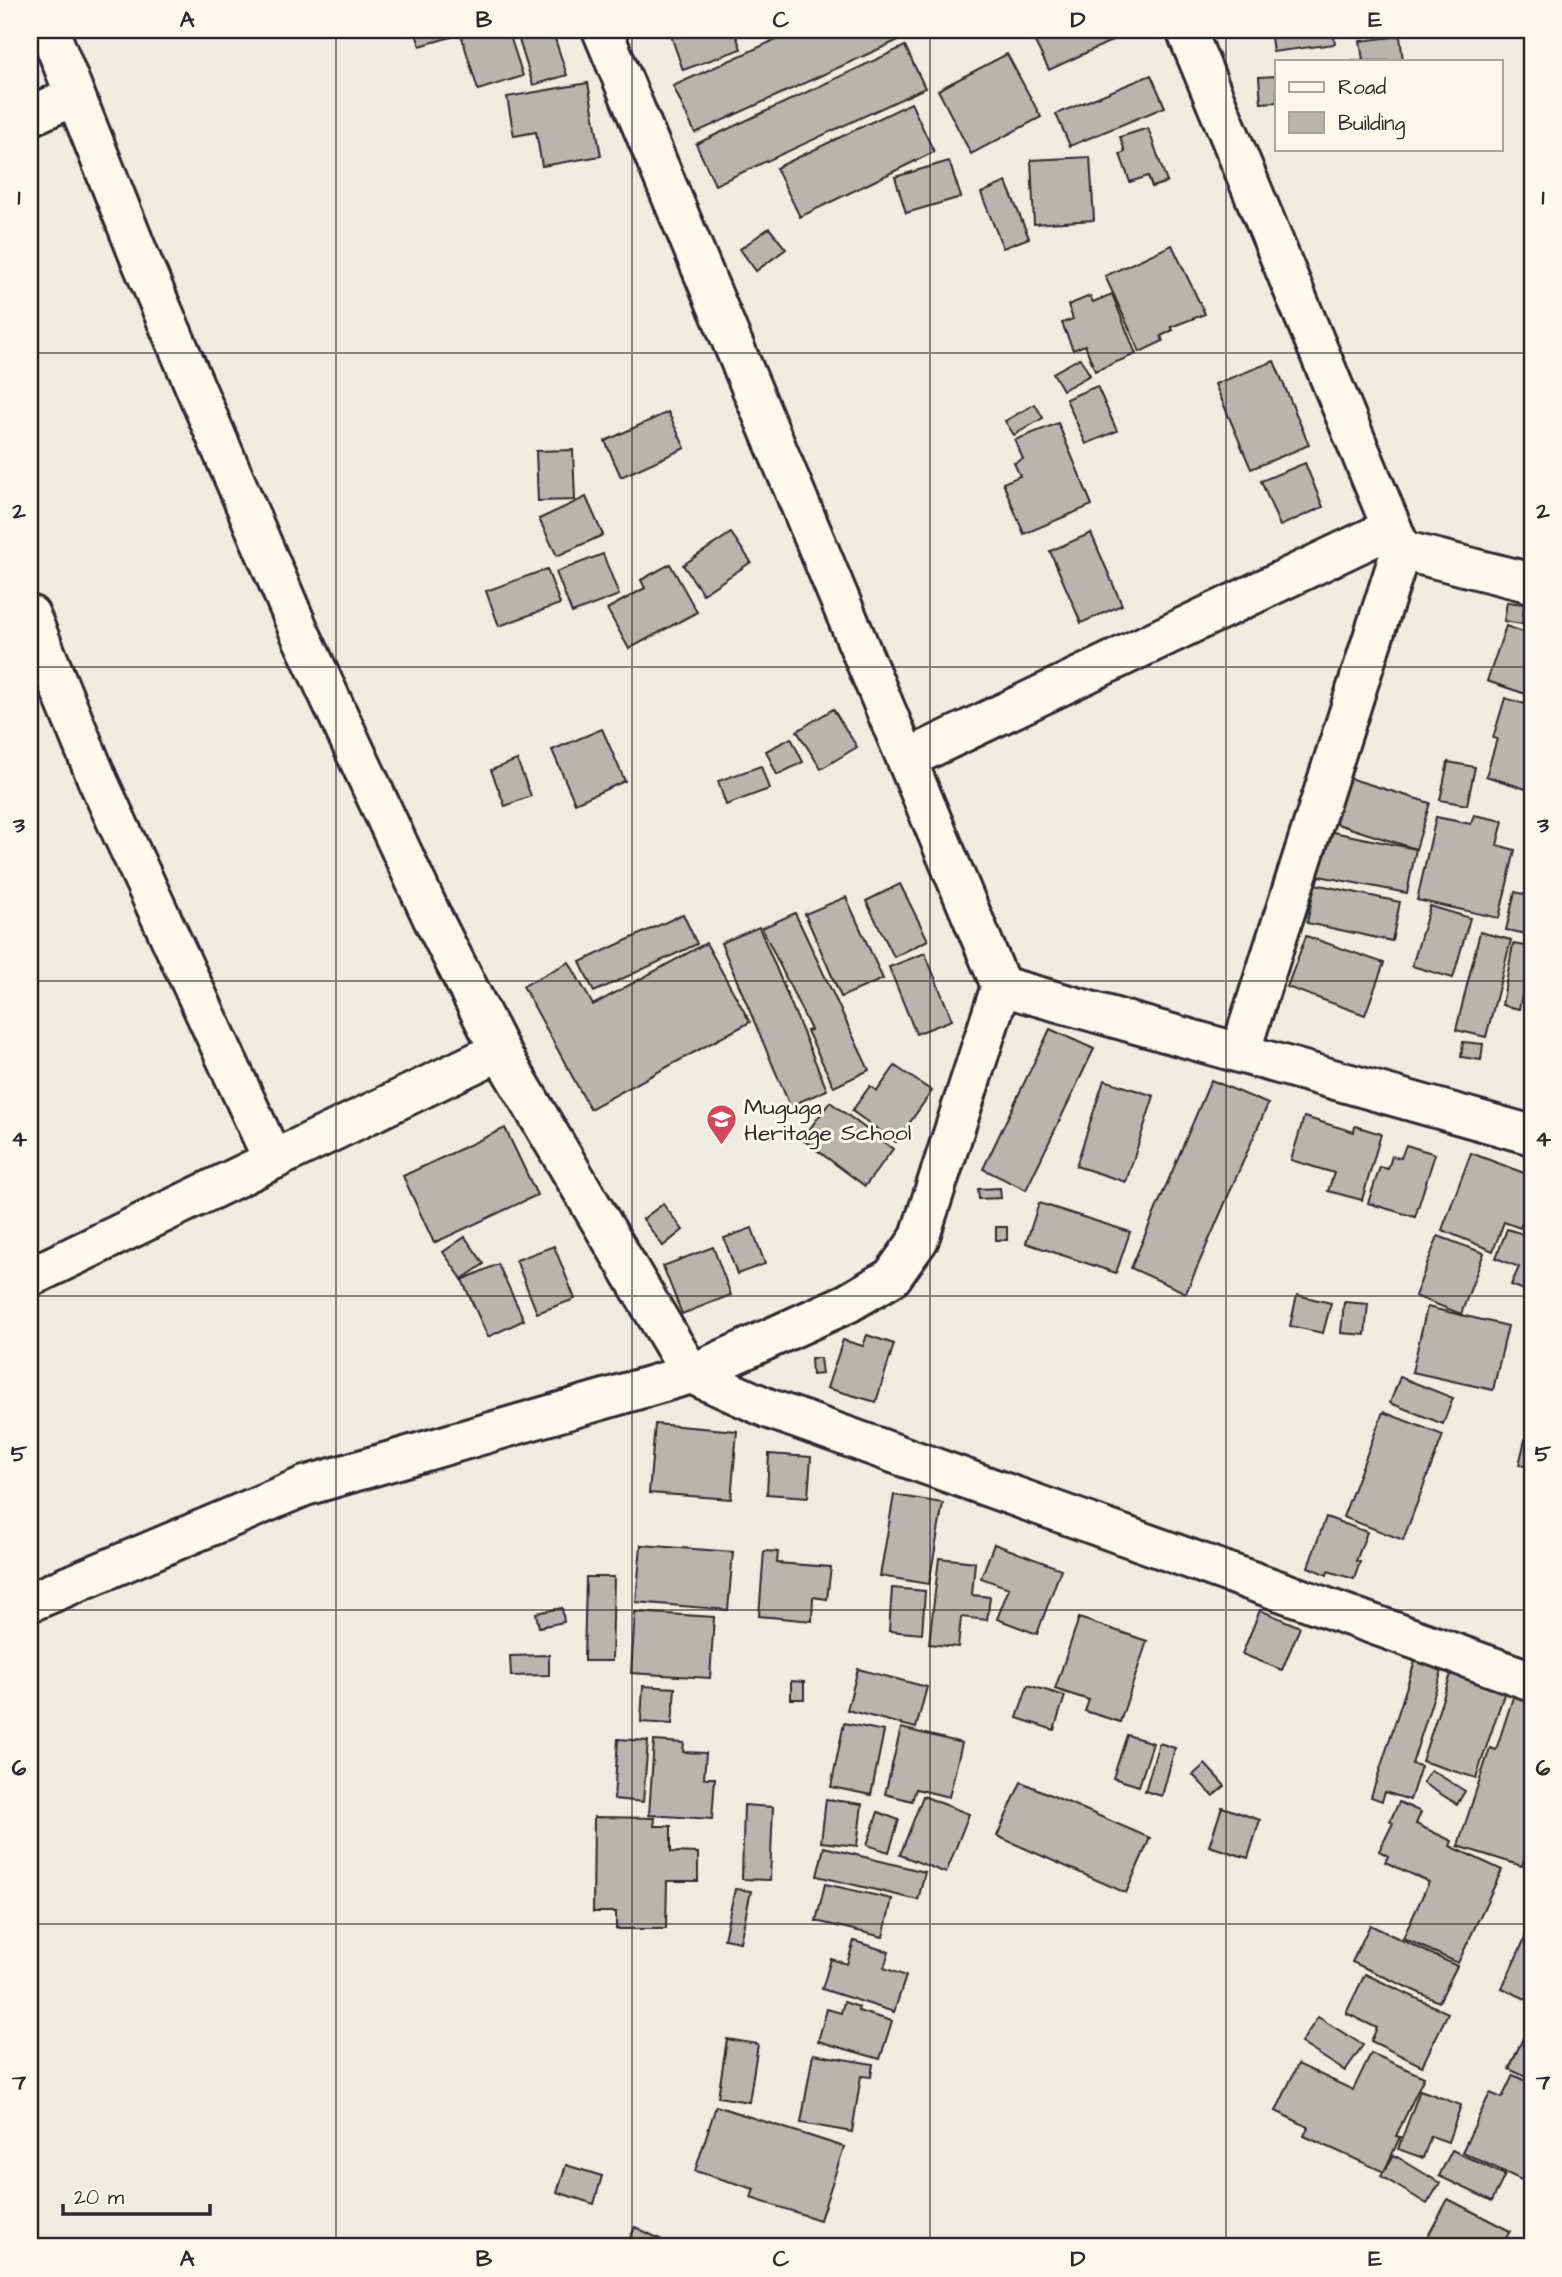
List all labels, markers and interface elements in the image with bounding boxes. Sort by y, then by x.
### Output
text: A [180,4,195,36]
text: B [476,4,493,36]
text: C [773,4,790,36]
text: D [1071,4,1086,36]
text: E [1368,4,1382,36]
legend [1275,60,1502,150]
text: Road [1338,73,1386,102]
text: Building [1338,109,1406,140]
text: 1 [18,181,21,213]
text: 1 [1542,181,1545,213]
text: 2 [11,495,26,527]
text: 2 [1535,495,1550,527]
text: 3 [12,809,25,841]
text: 3 [1536,809,1549,841]
place label: Muguga Heritage School [744,1091,911,1150]
school or university icon: Muguga Heritage School [704,1102,738,1146]
text: 4 [11,1123,27,1155]
text: 4 [1535,1123,1551,1155]
text: 5 [11,1438,28,1470]
text: 5 [1535,1438,1552,1470]
text: 6 [12,1752,27,1784]
text: 6 [1536,1752,1551,1784]
text: 7 [11,2066,27,2098]
text: 7 [1535,2066,1551,2098]
scale bar [63,2172,210,2216]
text: 20 m [74,2183,125,2212]
text: A [180,2243,195,2275]
text: B [476,2243,493,2275]
text: C [773,2243,790,2275]
text: D [1071,2243,1086,2275]
text: E [1368,2243,1382,2275]

